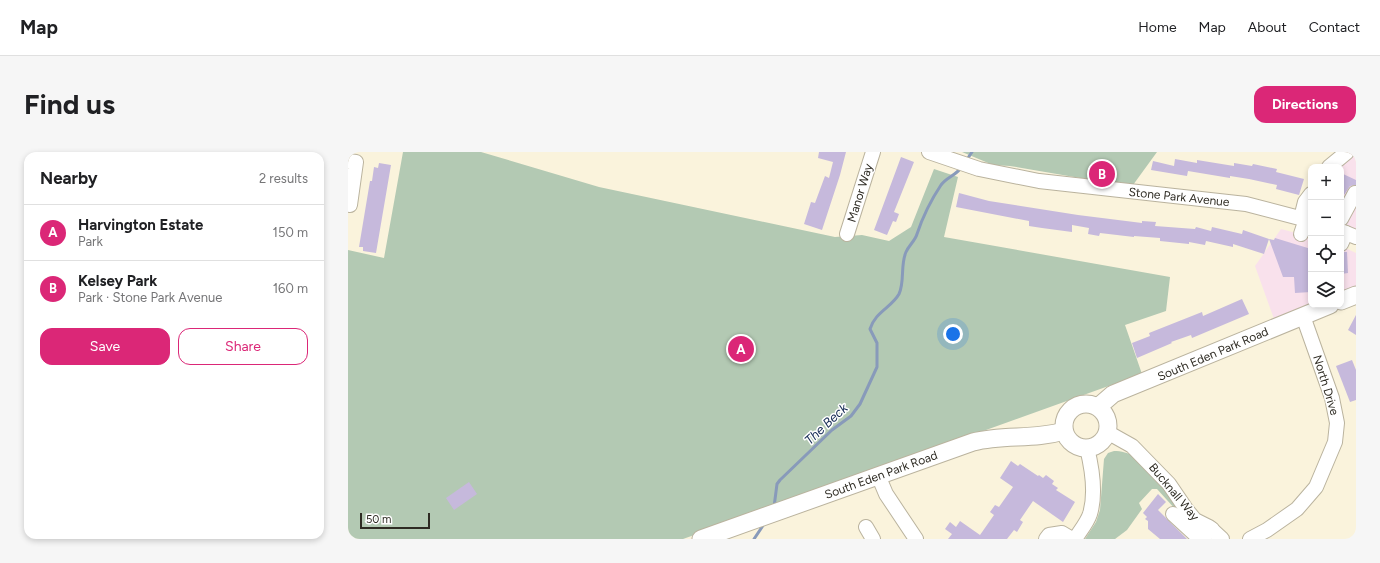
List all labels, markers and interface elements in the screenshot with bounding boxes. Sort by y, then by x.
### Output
text: Map [20,16,58,39]
text: Home [1138,19,1177,36]
text: Map [1199,19,1226,36]
text: About [1248,19,1287,36]
text: Contact [1309,19,1360,36]
button: Directions [1254,86,1356,123]
text: Find us [24,87,115,121]
pin: B [1089,159,1115,189]
street label: Manor Way [844,161,876,224]
map controls [1308,164,1344,308]
button: + [1308,164,1344,200]
text: Nearby [40,168,98,188]
text: 2 results [259,171,308,186]
street label: Stone Park Avenue [1128,185,1231,209]
button: − [1308,200,1344,236]
text: Harvington Estate [78,216,203,234]
text: A [48,225,58,240]
text: 150 m [273,225,308,240]
text: Park [78,234,103,249]
button: locate [1308,236,1344,272]
text: Kelsey Park [78,272,157,290]
button: layers [1308,272,1344,308]
text: B [49,281,57,296]
text: 160 m [273,281,308,296]
text: Park · Stone Park Avenue [78,290,222,305]
your location [943,324,963,344]
street label: South Eden Park Road [1156,324,1270,384]
button: Save [40,328,170,365]
button: Share [178,328,308,365]
pin: A [728,334,754,364]
street label: North Drive [1310,353,1342,417]
water label: The Beck [801,400,851,448]
street label: South Eden Park Road [823,448,939,502]
street label: Bucknall Way [1146,460,1203,524]
scale bar [360,511,430,530]
text: 50 m [366,513,391,526]

